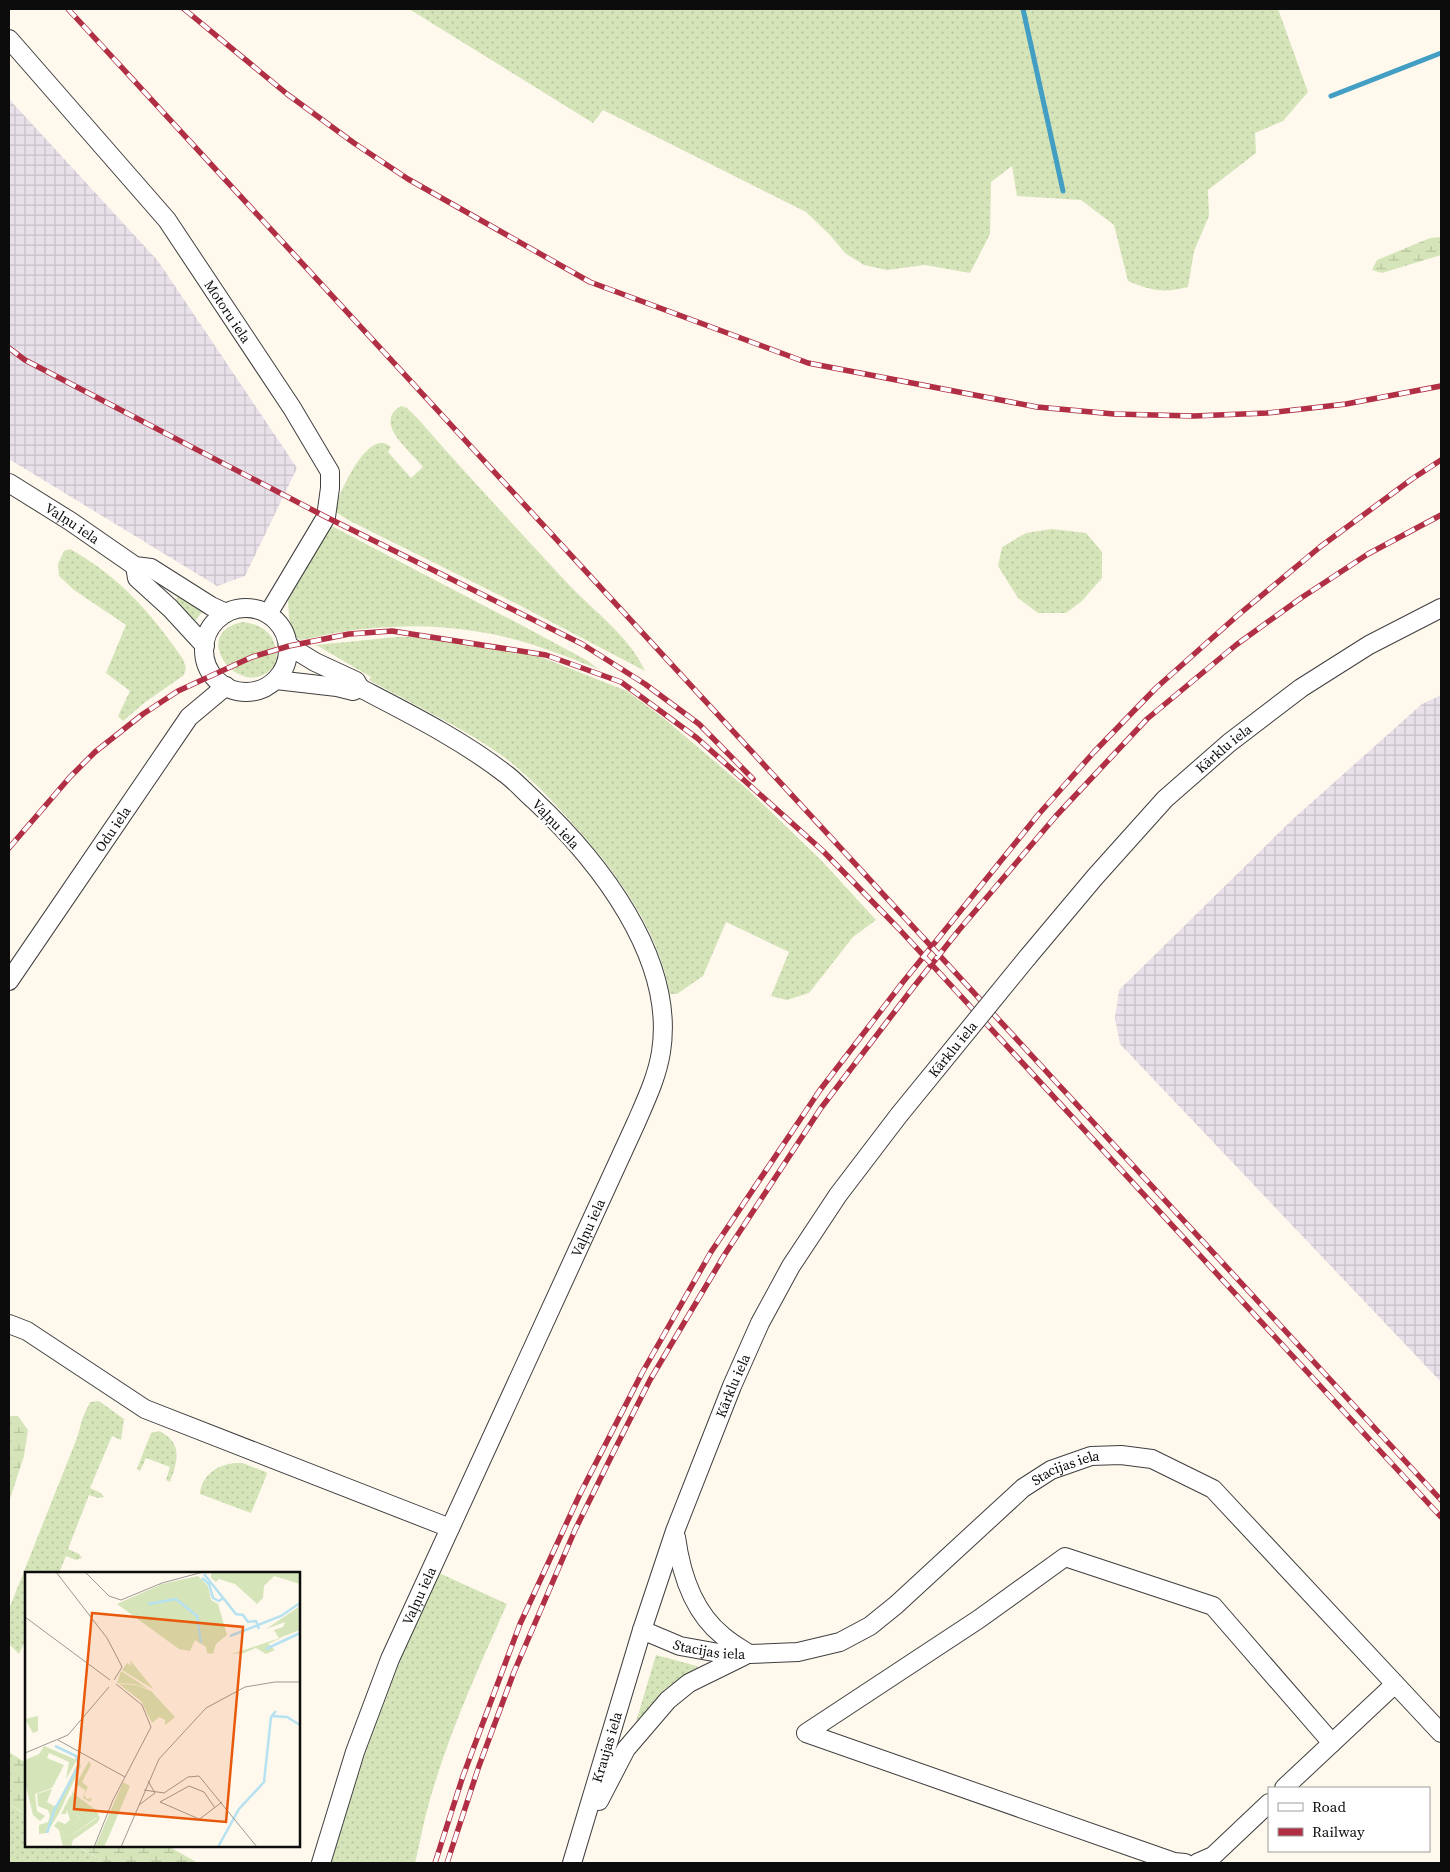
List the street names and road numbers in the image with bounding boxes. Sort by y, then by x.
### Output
street label: Motoru iela [200,276,256,348]
street label: Vaļņu iela [41,498,104,549]
street label: Kārklu iela [1191,719,1257,778]
street label: Vaļņu iela [528,795,585,854]
street label: Odu iela [90,801,136,856]
street label: Kārklu iela [924,1016,982,1082]
street label: Vaļņu iela [566,1195,610,1260]
street label: Kārklu iela [711,1350,755,1421]
street label: Stacijas iela [1027,1446,1101,1490]
street label: Vaļņu iela [397,1563,441,1628]
street label: Stacijas iela [670,1634,747,1664]
street label: Kraujas iela [587,1708,627,1785]

